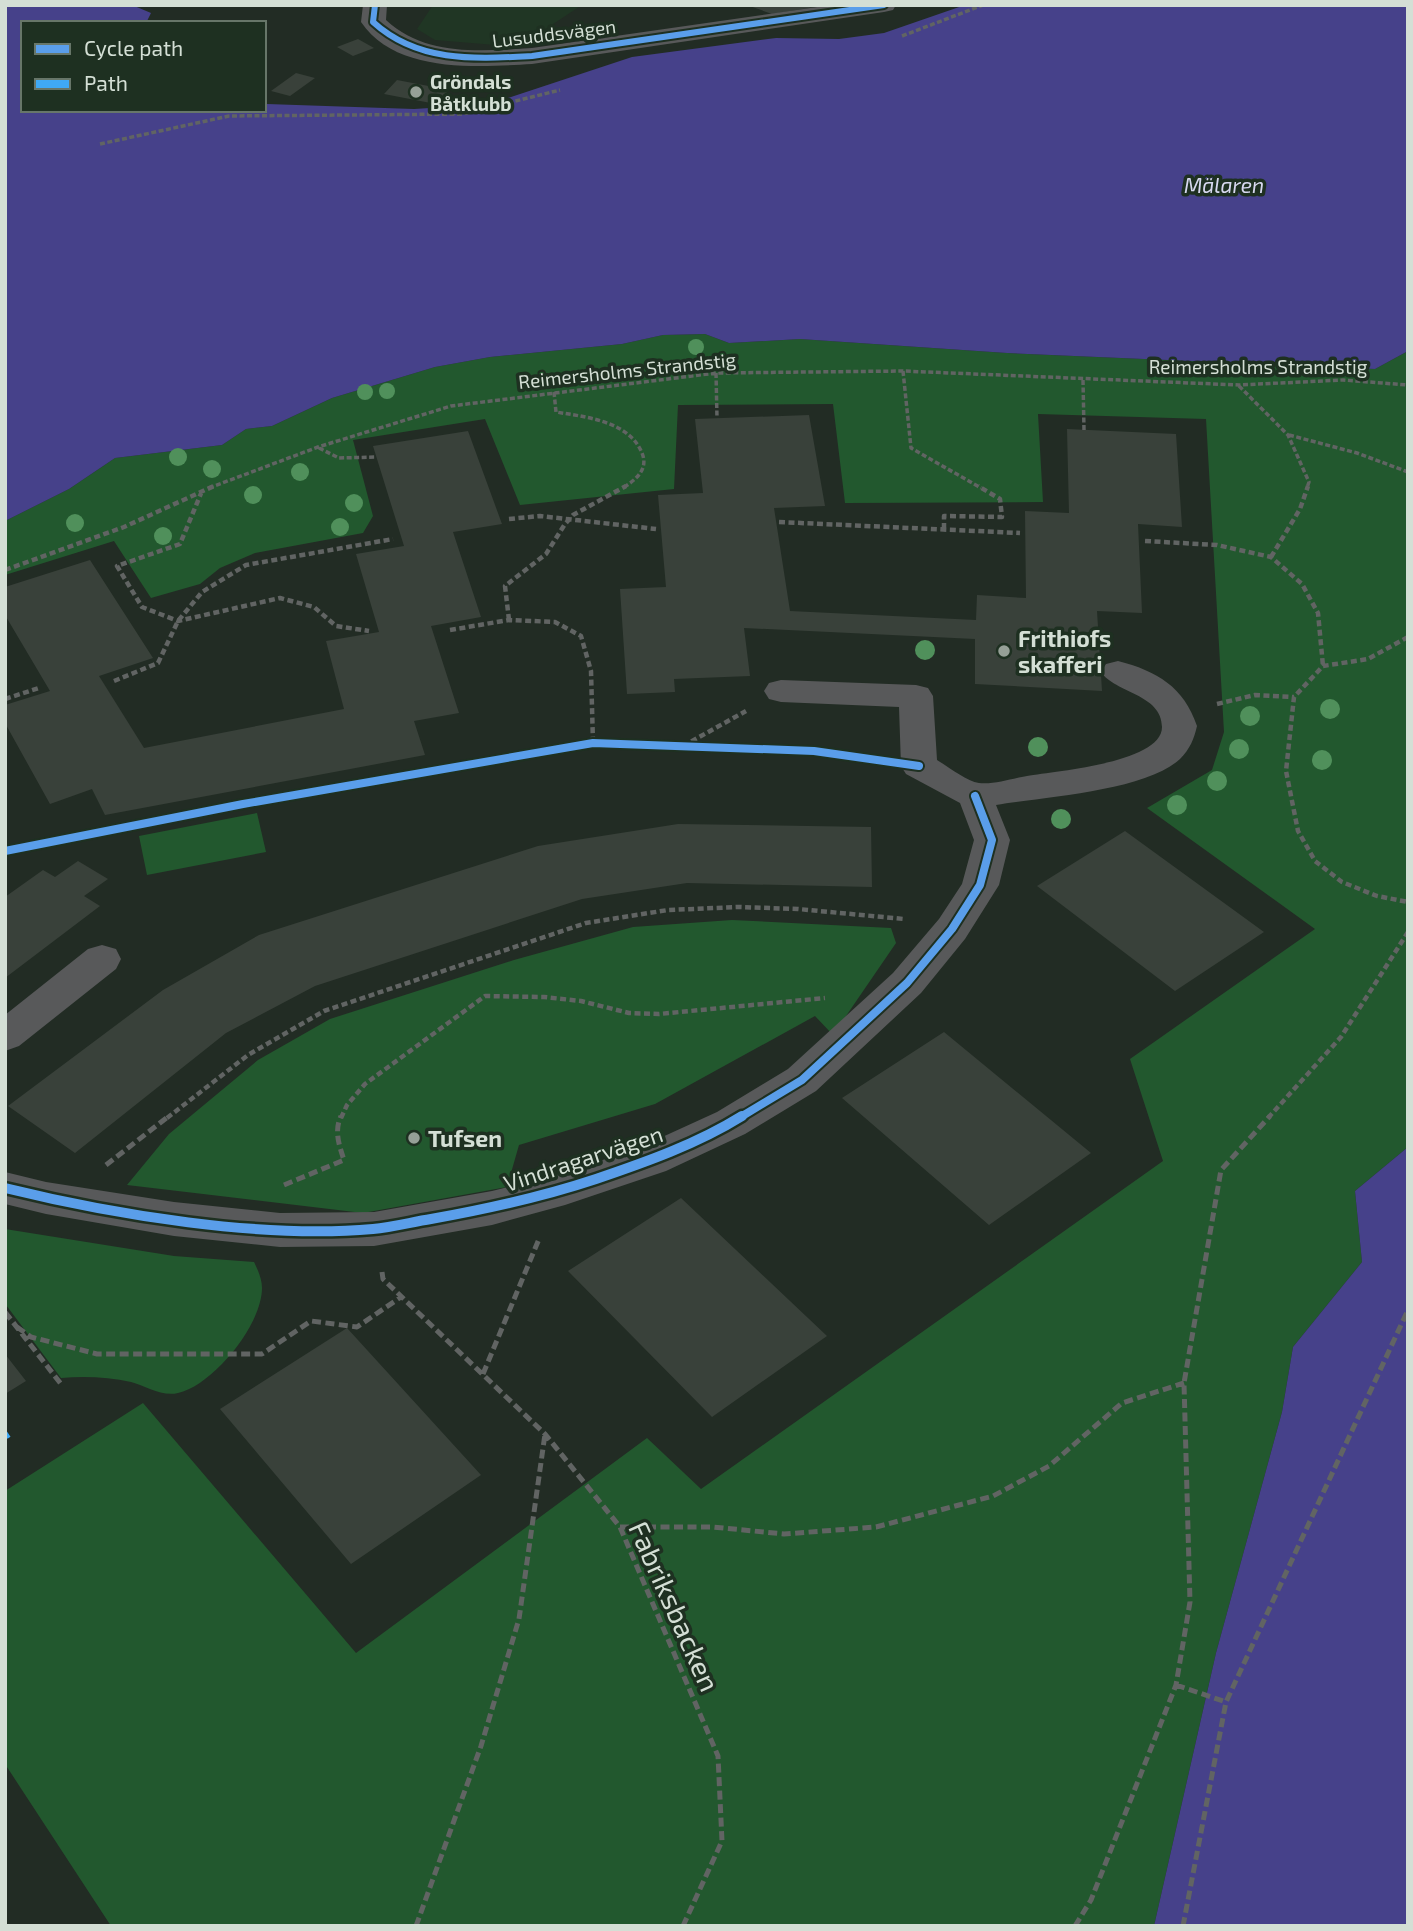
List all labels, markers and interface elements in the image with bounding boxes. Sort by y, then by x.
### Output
street label: Lusuddsvägen [491,14,617,52]
legend [21,21,266,112]
text: Cycle path [84,35,183,60]
text: Path [84,70,128,95]
place label: Gröndals Båtklubb [430,70,511,115]
marker: Gröndals Båtklubb [408,84,424,100]
water label: Mälaren [1184,172,1264,197]
street label: Reimersholms Strandstig [517,347,737,393]
street label: Reimersholms Strandstig [1149,355,1368,378]
place label: Frithiofs skafferi [1018,624,1111,678]
marker: Frithiofs skafferi [996,643,1012,659]
street label: Vindragarvägen [500,1119,666,1197]
place label: Tufsen [428,1124,502,1152]
marker: Tufsen [406,1130,422,1146]
street label: Fabriksbacken [622,1516,728,1696]

